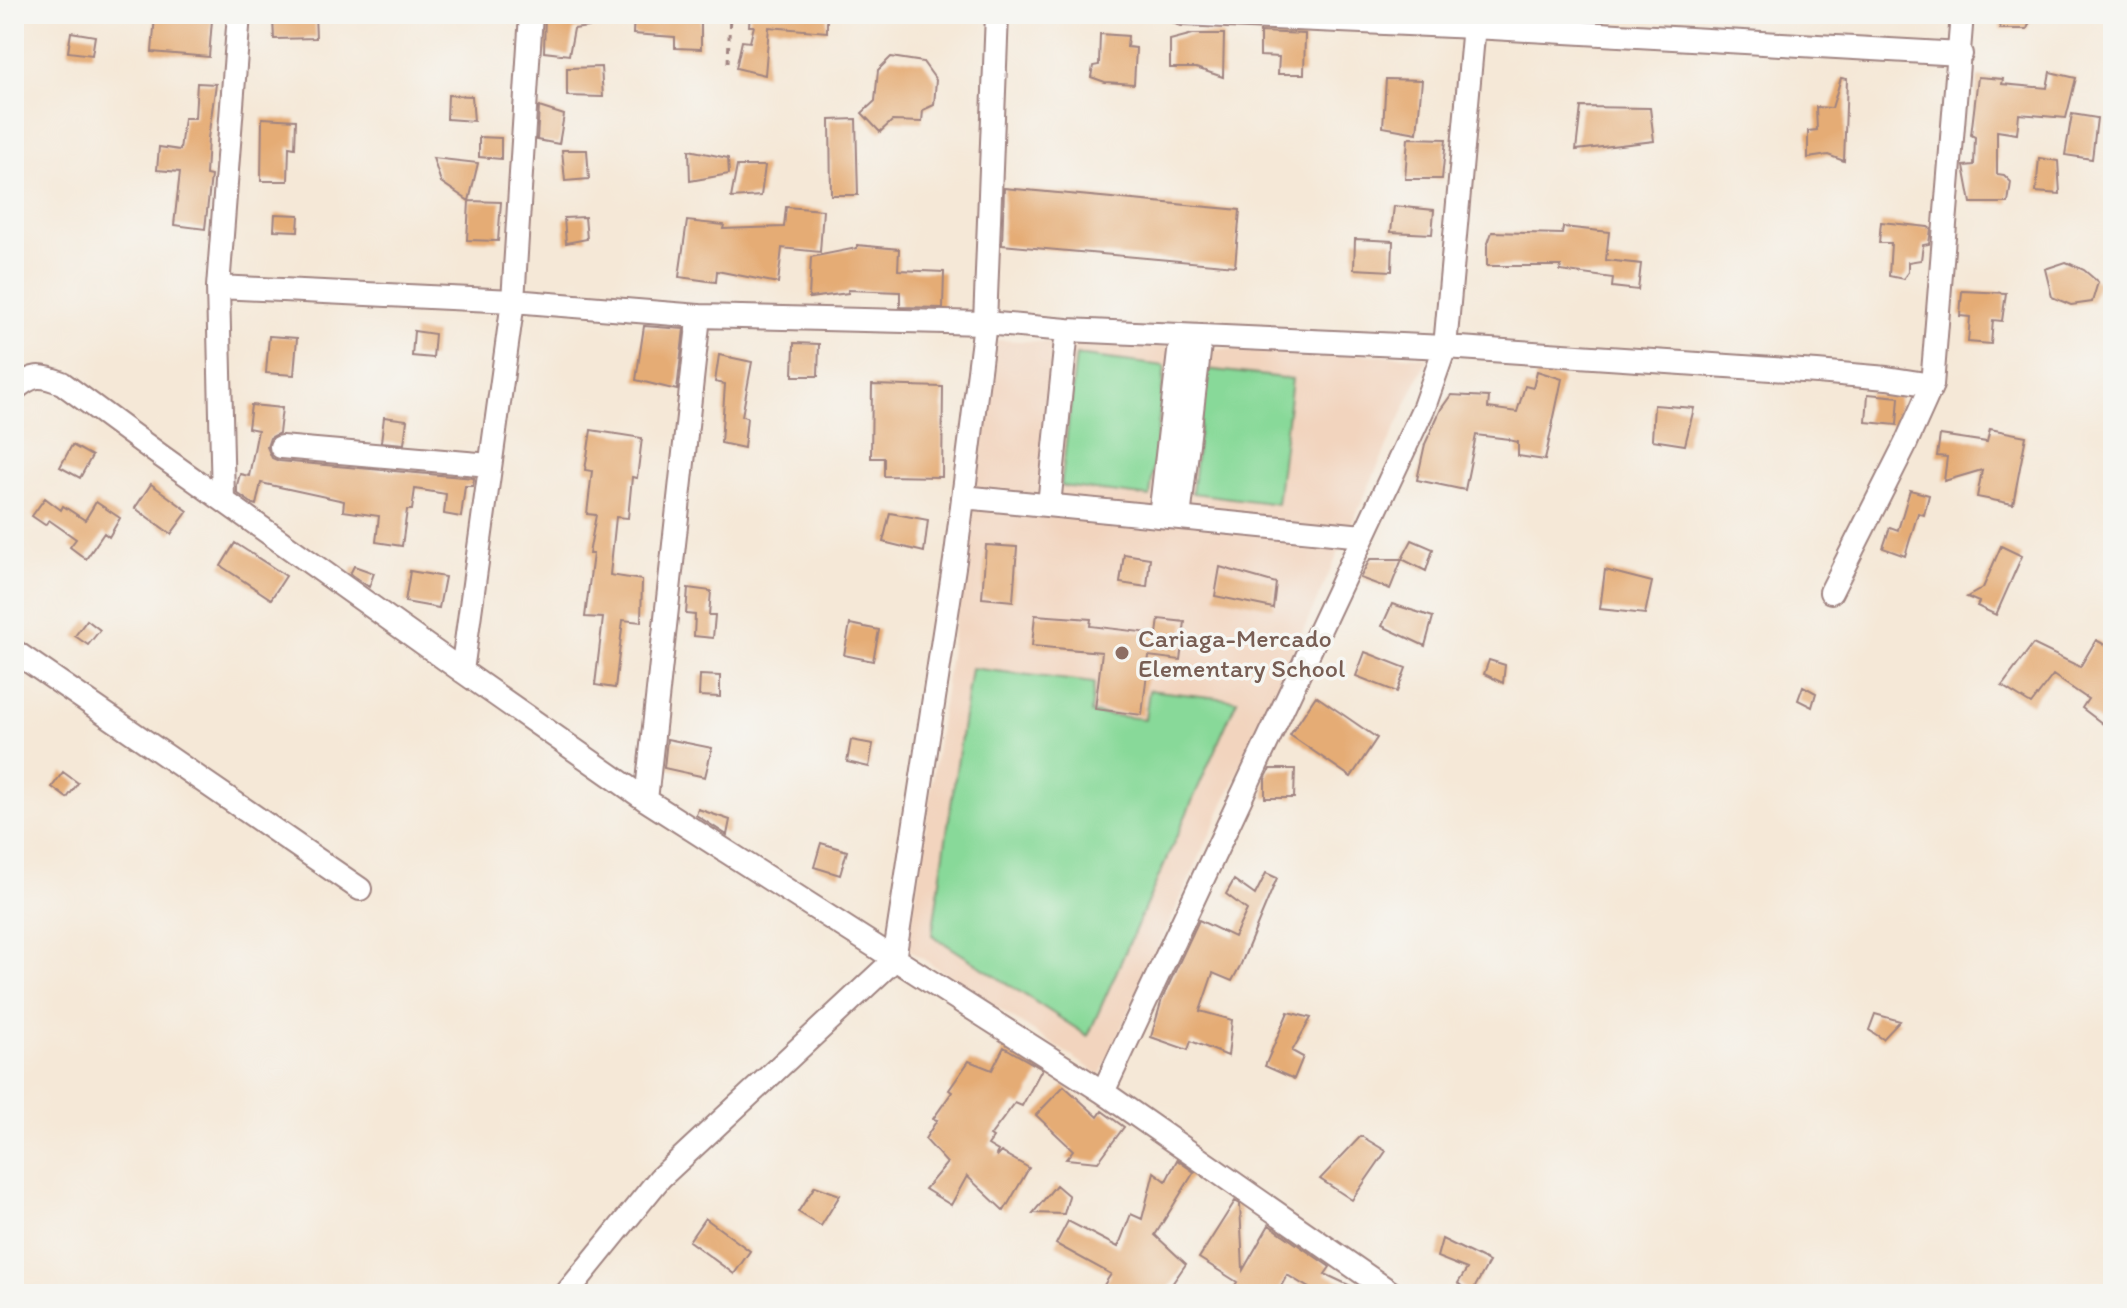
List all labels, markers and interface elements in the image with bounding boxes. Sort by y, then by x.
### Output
place label: Cariaga-Mercado Elementary School [1138,622,1345,684]
marker: Cariaga-Mercado Elementary School [1113,644,1131,662]

